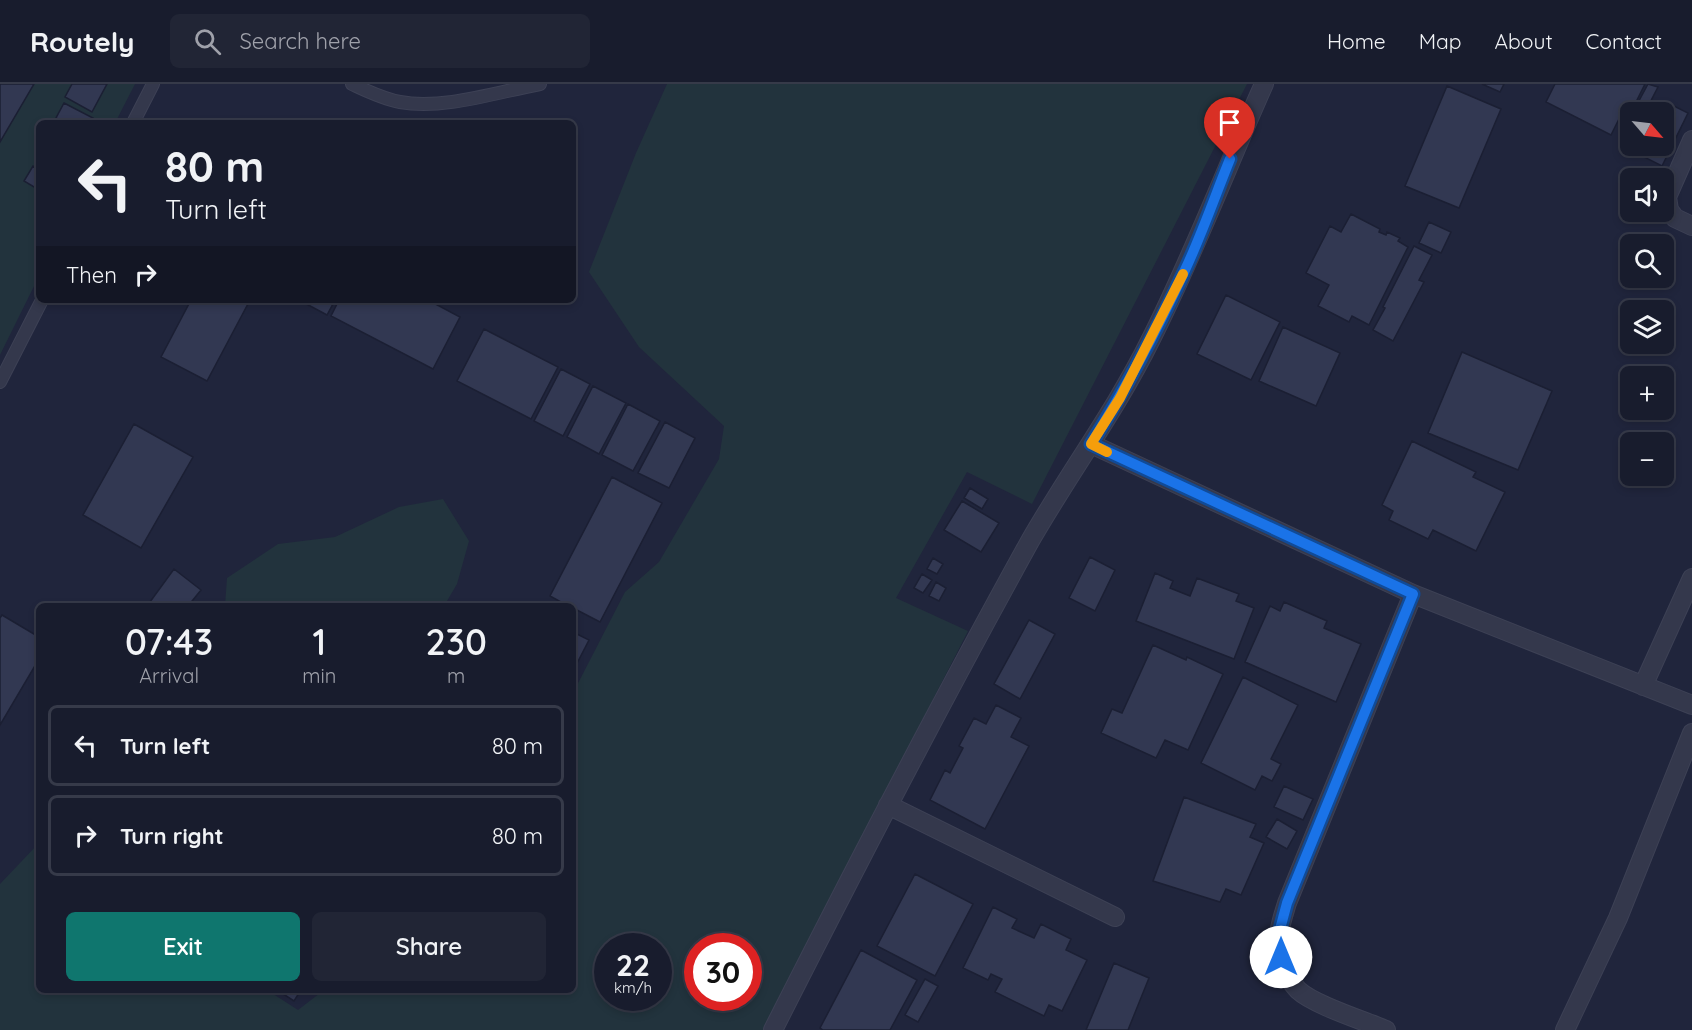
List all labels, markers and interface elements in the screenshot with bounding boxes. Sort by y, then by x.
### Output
search box [170,14,590,68]
text: Routely [30,24,134,59]
icon: search [191,25,224,58]
text: Search here [239,27,361,55]
text: Home [1327,28,1386,54]
text: Map [1419,28,1462,54]
text: About [1495,28,1553,54]
text: Contact [1586,28,1662,54]
pin [1204,97,1255,159]
north arrow [1620,102,1674,156]
map controls [1620,102,1674,486]
icon: arrive [1213,106,1246,139]
text: 80 m [165,140,264,193]
icon: left [66,144,144,222]
button: sound [1620,168,1674,222]
text: Turn left [165,192,267,226]
button: search [1620,234,1674,288]
icon: right [129,258,162,291]
text: Then [66,261,117,289]
button: layers [1620,300,1674,354]
button: + [1620,366,1674,420]
button: − [1620,432,1674,486]
text: 07:43 [125,619,213,664]
text: 1 [312,619,326,664]
text: 230 [425,619,487,664]
text: Arrival [139,663,199,688]
text: min [302,663,336,688]
text: m [447,663,465,688]
icon: left [69,729,102,762]
text: Turn left [120,732,210,760]
text: 80 m [492,732,543,760]
icon: right [69,819,102,852]
text: Turn right [120,822,224,850]
text: 80 m [492,822,543,850]
button: Exit [66,912,300,981]
button: Share [312,912,546,981]
position arrow [1249,925,1313,989]
speed limit sign: 30 [684,933,762,1011]
text: 22 [616,946,650,984]
text: km/h [614,978,652,997]

